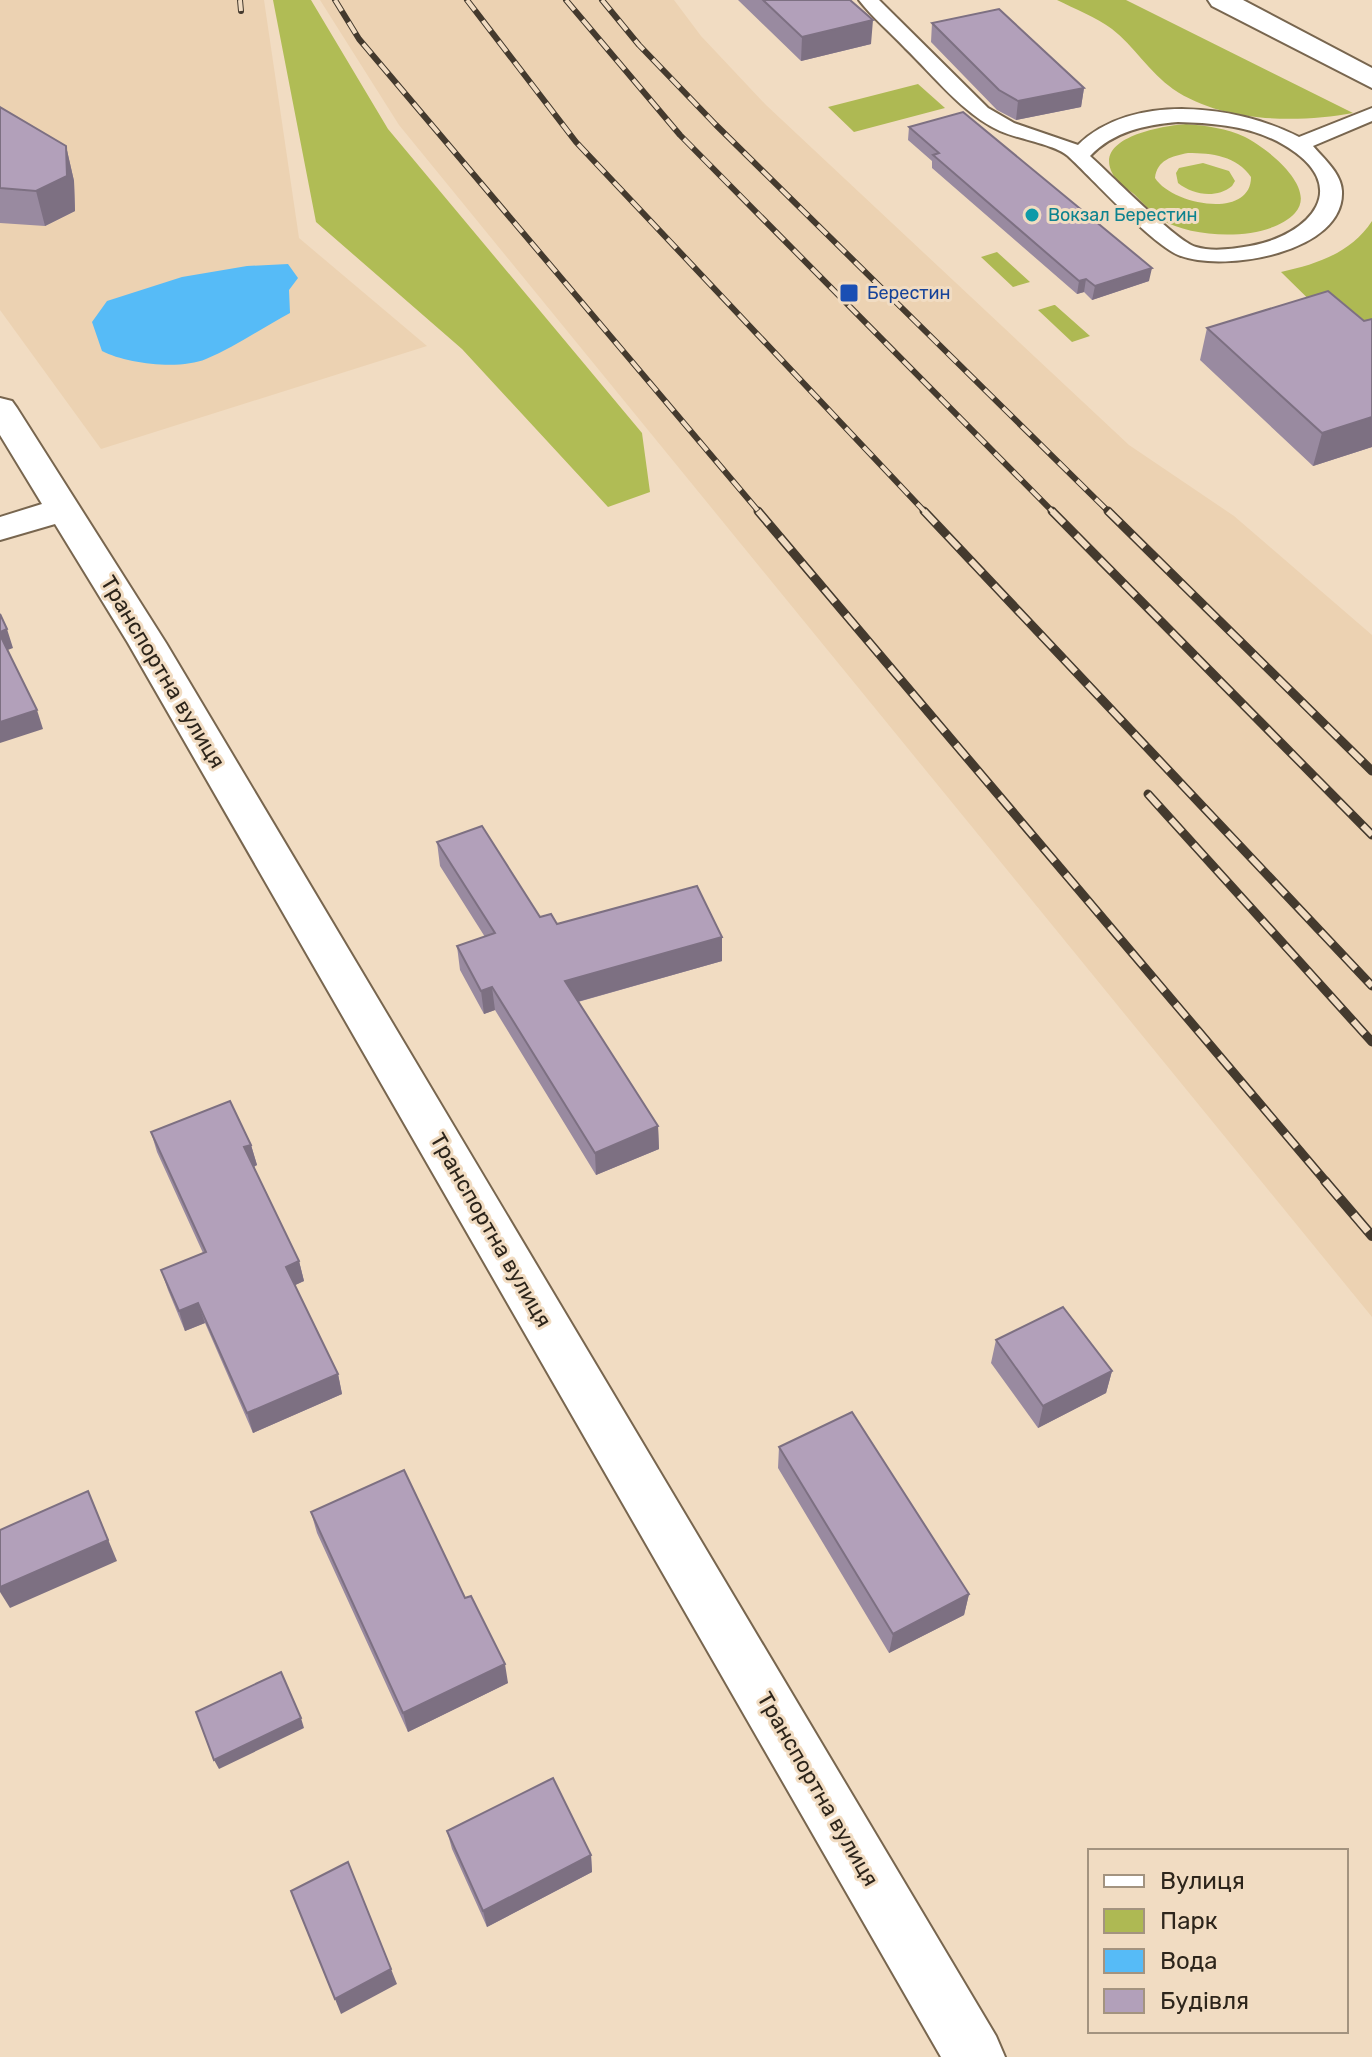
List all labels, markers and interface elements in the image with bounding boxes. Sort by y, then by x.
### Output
place label: Вокзал Берестин [1048,204,1198,226]
marker: Вокзал Берестин [1023,206,1041,224]
marker: Берестин [838,282,860,304]
place label: Берестин [867,282,950,304]
street label: Транспортна вулиця [95,571,231,773]
street label: Транспортна вулиця [424,1128,558,1332]
street label: Транспортна вулиця [751,1687,885,1891]
legend [1088,1849,1348,2033]
text: Вулиця [1160,1867,1245,1895]
text: Парк [1160,1907,1218,1935]
text: Вода [1160,1947,1217,1975]
text: Будівля [1160,1987,1249,2015]

